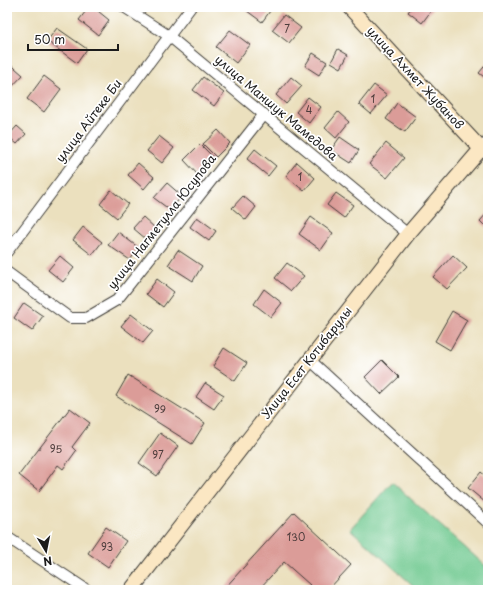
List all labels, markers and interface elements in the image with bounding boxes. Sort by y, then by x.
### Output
house number: 7 [284,21,290,36]
street label: улица Ахмет Жубанов [363,22,468,133]
scale bar [28,26,118,52]
text: 50 m [34,30,65,48]
street label: улица Маншук Мамедова [211,50,342,164]
street label: улица Айтеке Би [51,75,125,166]
house number: 1 [371,91,375,106]
house number: 4 [306,102,313,117]
street label: улица Нагметулла Юсупова [103,150,220,293]
house number: 1 [298,169,302,184]
street label: Улица Есет Котибарулы [257,302,356,422]
house number: 99 [154,401,166,416]
house number: 95 [50,441,62,456]
house number: 97 [152,447,164,462]
house number: 130 [287,529,305,544]
north arrow [26,531,66,571]
house number: 93 [101,539,113,554]
text: N [42,552,54,571]

